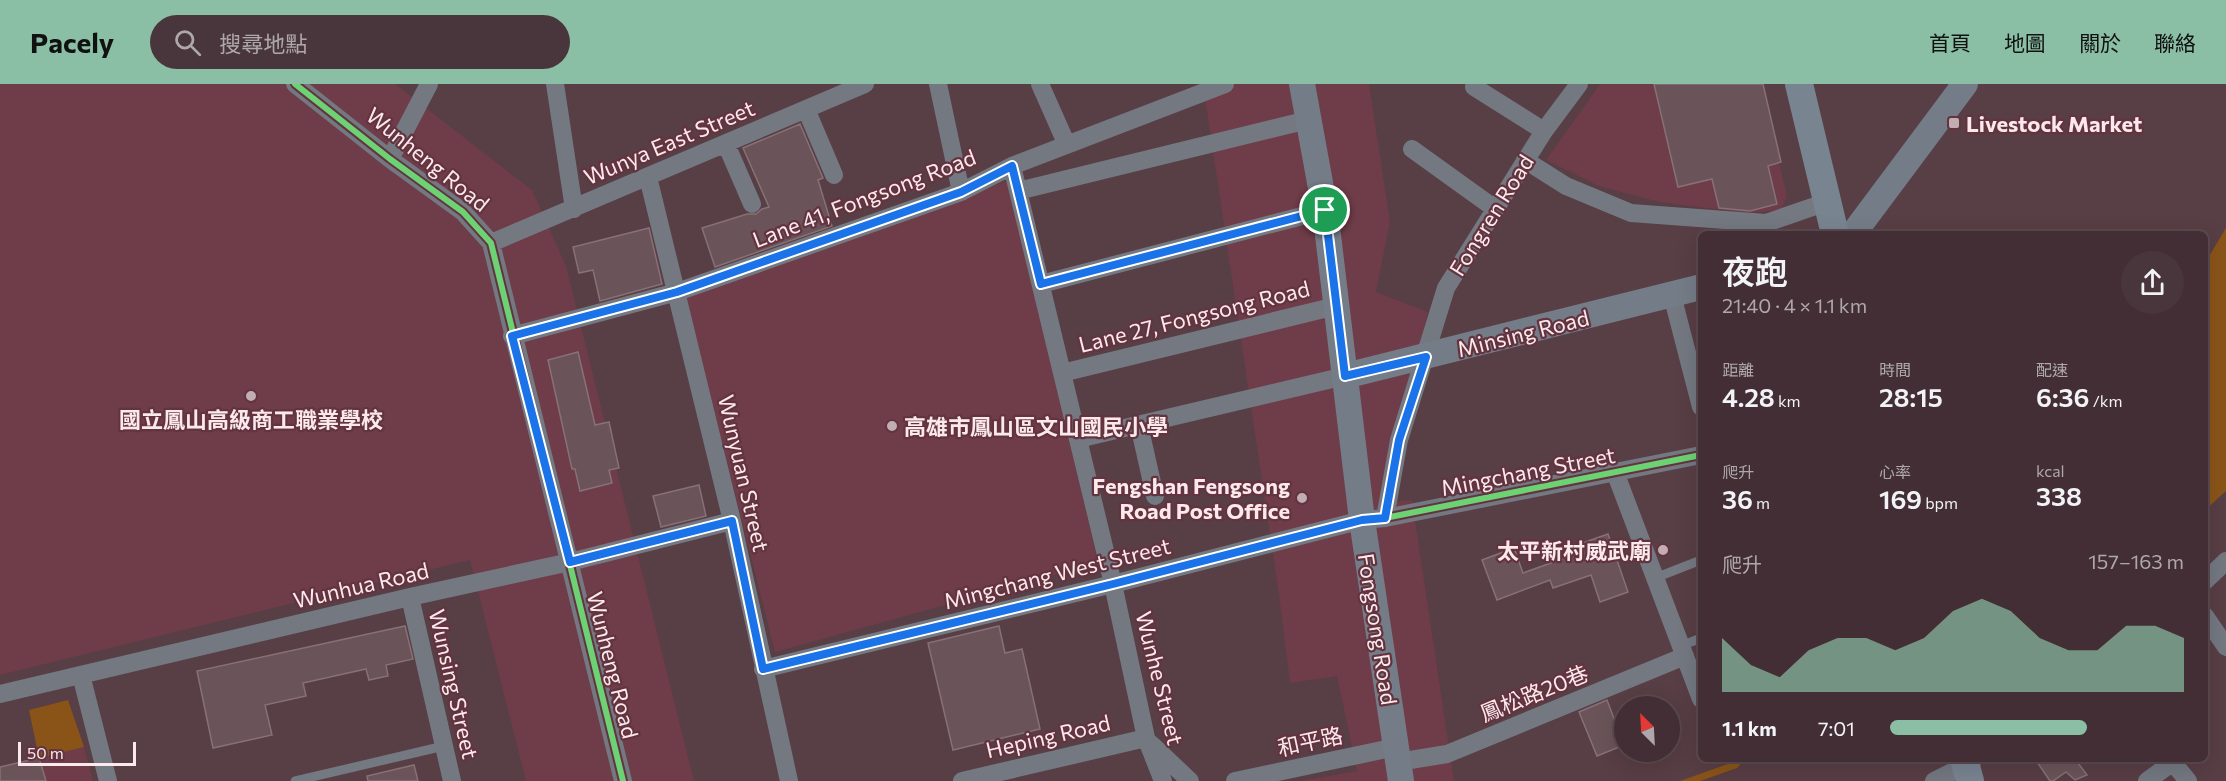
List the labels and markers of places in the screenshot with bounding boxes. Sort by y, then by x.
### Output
place label: Livestock Market [1966,110,2142,137]
marker: Livestock Market [1947,116,1961,130]
pin [1299,184,1350,235]
marker: 國立鳳山高級商工職業學校 [244,389,258,403]
place label: 國立鳳山高級商工職業學校 [119,406,383,433]
place label: 高雄市鳳山區文山國民小學 [904,413,1168,440]
marker: 高雄市鳳山區文山國民小學 [885,419,899,433]
place label: Fengshan Fengsong Road Post Office [1093,472,1290,524]
marker: Fengshan Fengsong Road Post Office [1295,491,1309,505]
place label: 太平新村威武廟 [1497,537,1651,564]
marker: 太平新村威武廟 [1656,543,1670,557]

